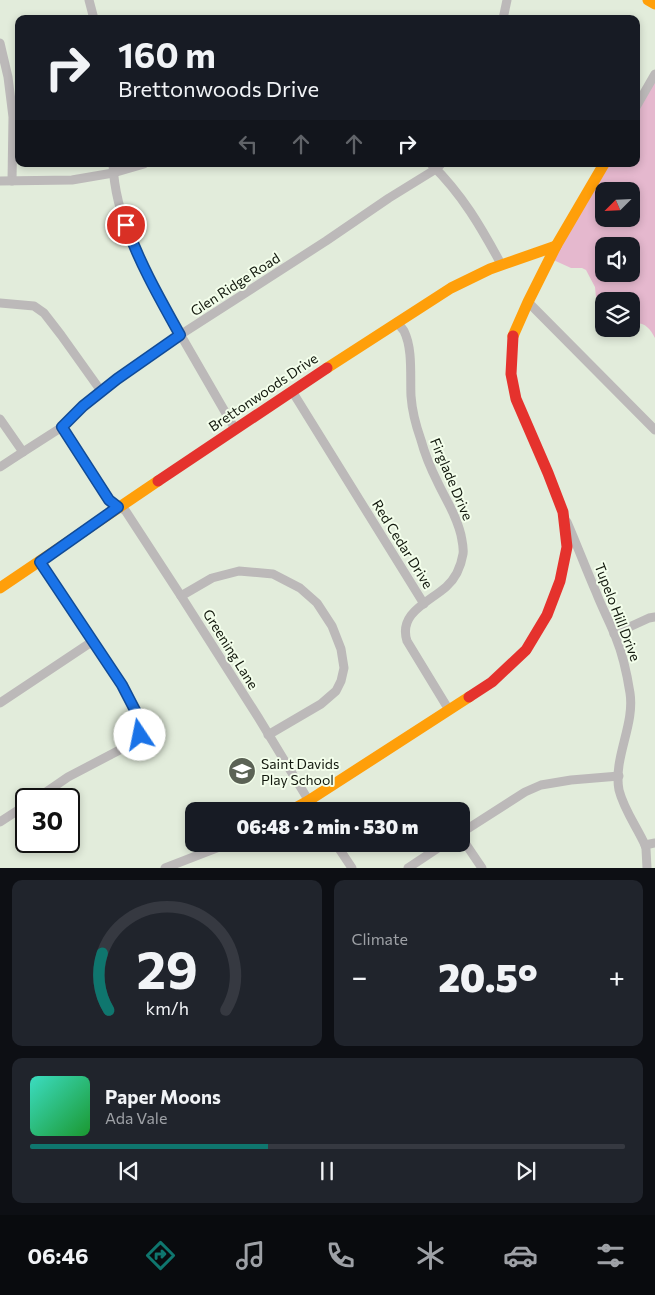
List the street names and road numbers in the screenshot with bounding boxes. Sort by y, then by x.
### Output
street label: Glen Ridge Road [187,249,283,319]
street label: Brettonwoods Drive [205,349,321,435]
street label: Firglade Drive [427,435,477,523]
street label: Red Cedar Drive [369,496,437,592]
street label: Tupelo Hill Drive [591,561,645,663]
street label: Greening Lane [200,606,262,692]

